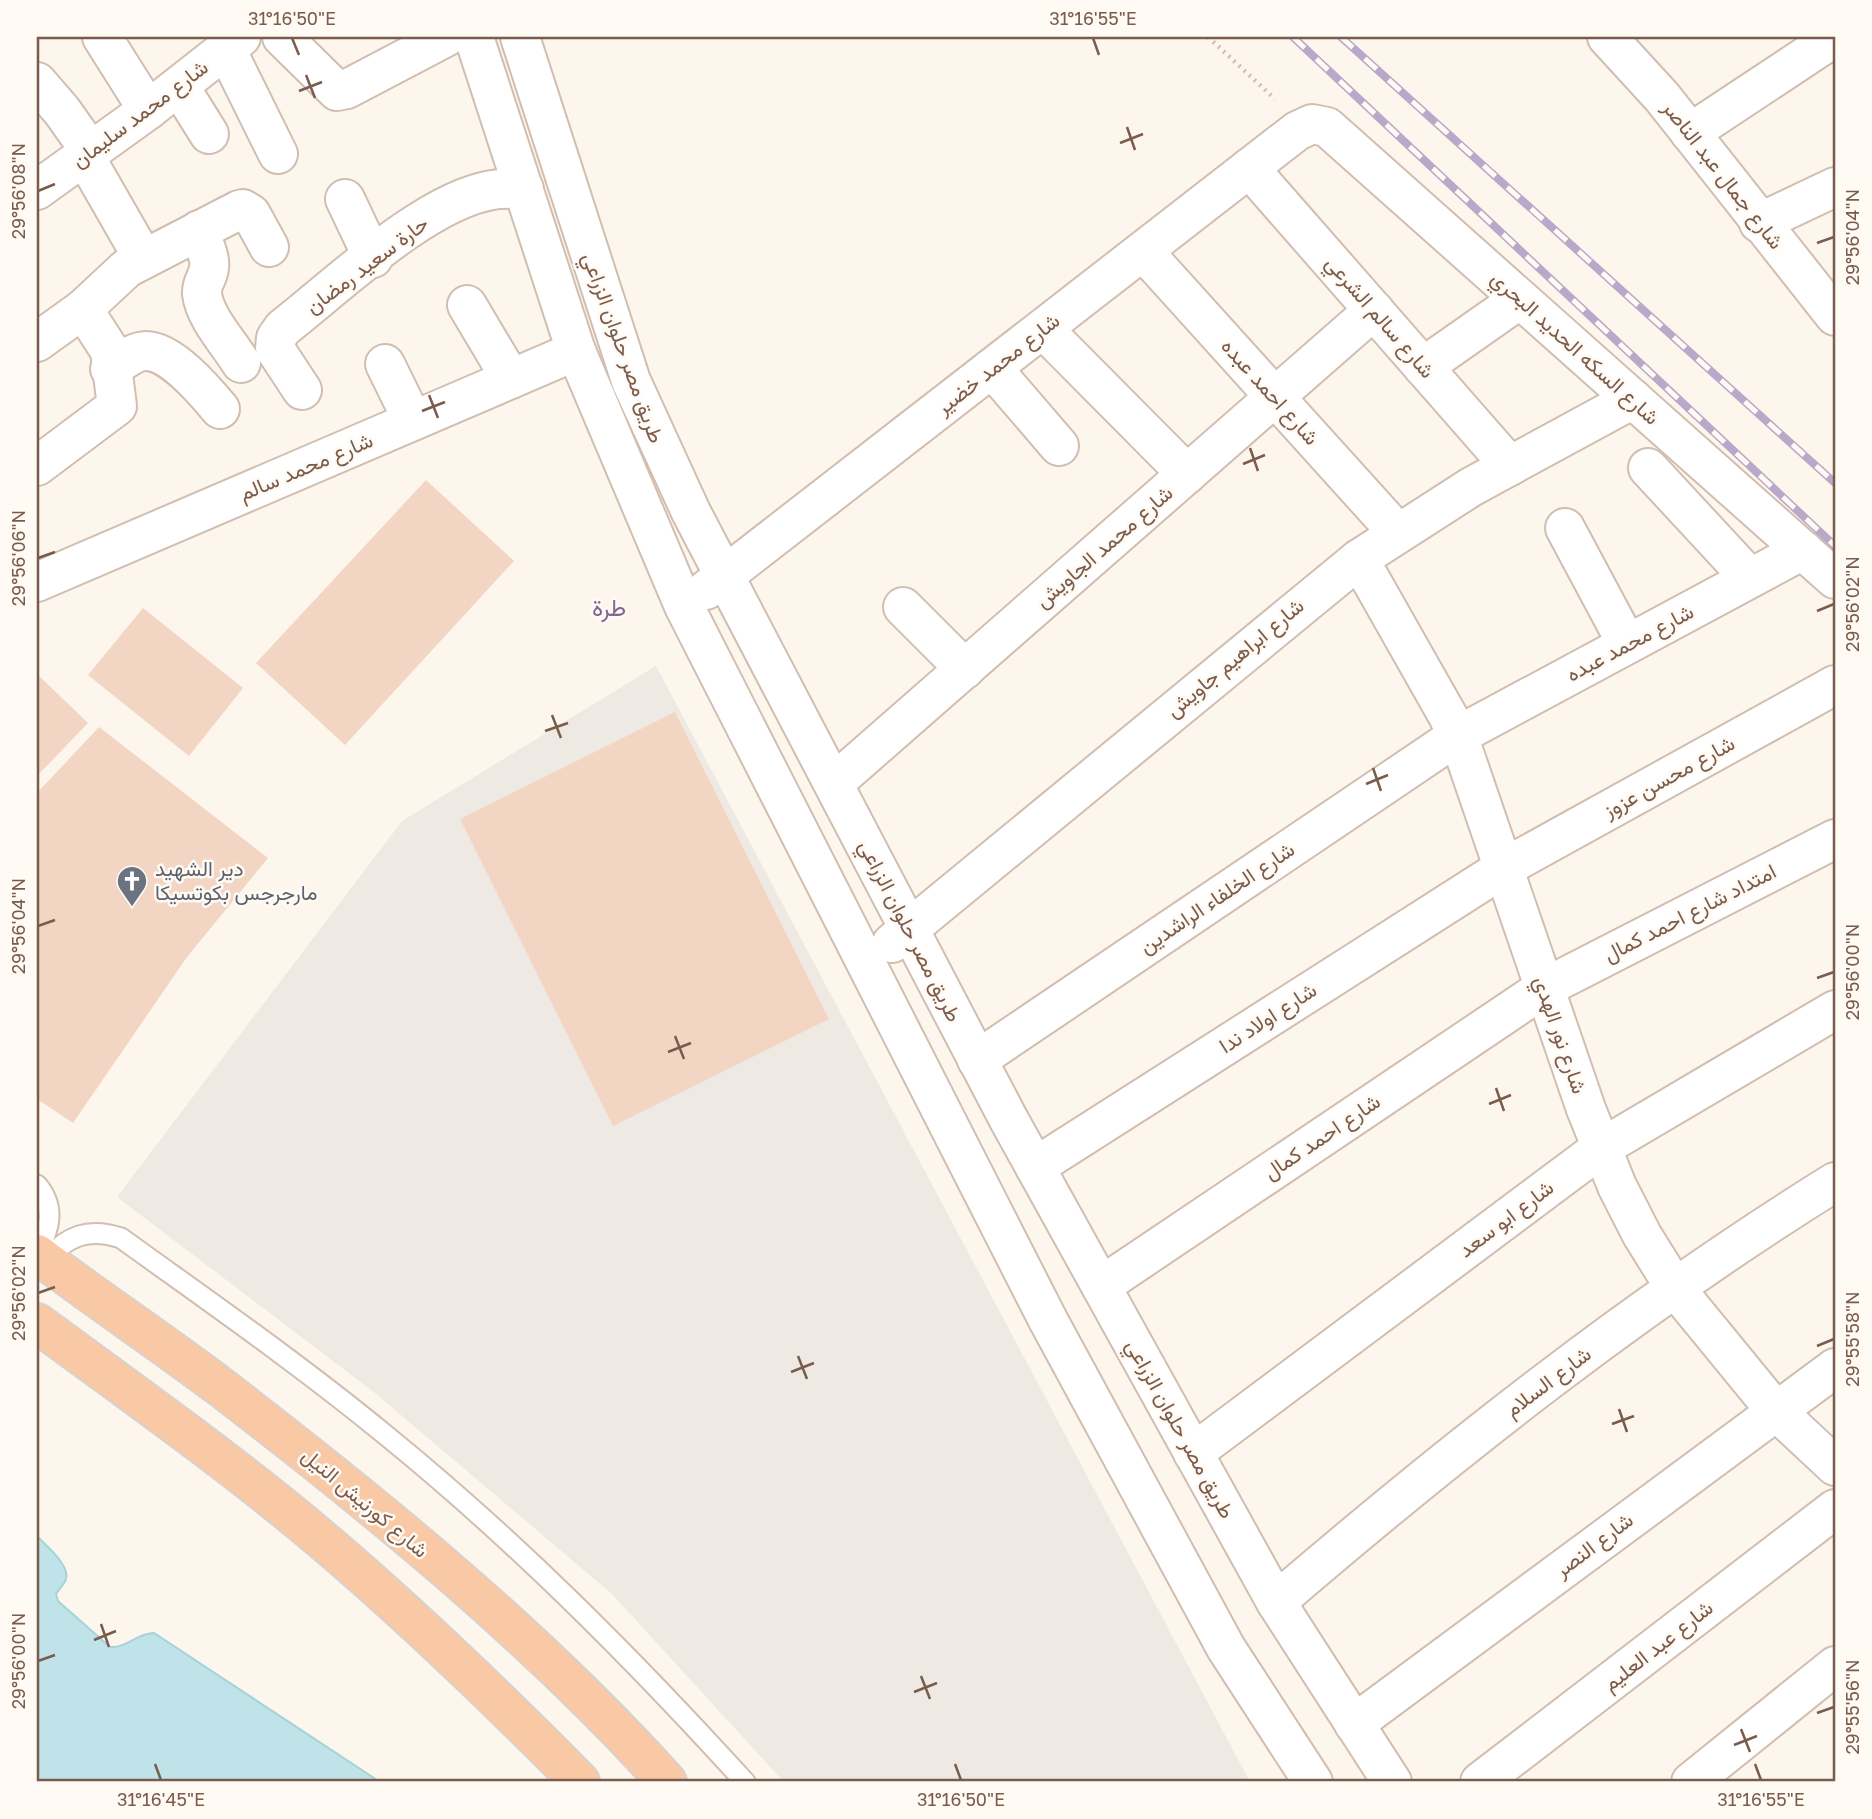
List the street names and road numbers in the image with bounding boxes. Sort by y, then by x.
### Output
street label: شارع محمد سليمان [66,53,214,175]
street label: شارع جمال عبد الناصر [1655,94,1790,255]
street label: حارة سعيد رمضان [300,210,434,320]
street label: طريق مصر حلوان الزراعي [573,249,670,448]
street label: شارع سالم الشرعي [1317,250,1441,386]
street label: شارع السكه الحديد البحري [1483,265,1665,434]
street label: شارع محمد خضير [929,307,1066,422]
street label: شارع احمد عبده [1215,333,1325,451]
street label: شارع محمد سالم [235,426,377,508]
street label: شارع محمد الجاويش [1029,479,1179,615]
street label: شارع ابراهيم جاويش [1160,592,1310,724]
street label: شارع محمد عبده [1561,598,1699,688]
street label: شارع محسن عزوز [1597,729,1740,825]
street label: طريق مصر حلوان الزراعي [849,835,968,1028]
street label: شارع الخلفاء الراشدين [1134,836,1300,960]
street label: امتداد شارع احمد كمال [1599,857,1781,969]
street label: شارع نور الهدي [1524,972,1593,1099]
street label: شارع اولاد ندا [1214,976,1322,1060]
street label: شارع احمد كمال [1258,1088,1386,1186]
street label: شارع ابو سعد [1452,1174,1560,1264]
street label: طريق مصر حلوان الزراعي [1116,1334,1241,1525]
street label: شارع السلام [1499,1340,1597,1424]
street label: شارع كورنيش النيل [296,1442,434,1564]
street label: شارع النصر [1548,1506,1639,1584]
street label: شارع عبد العليم [1597,1594,1719,1698]

